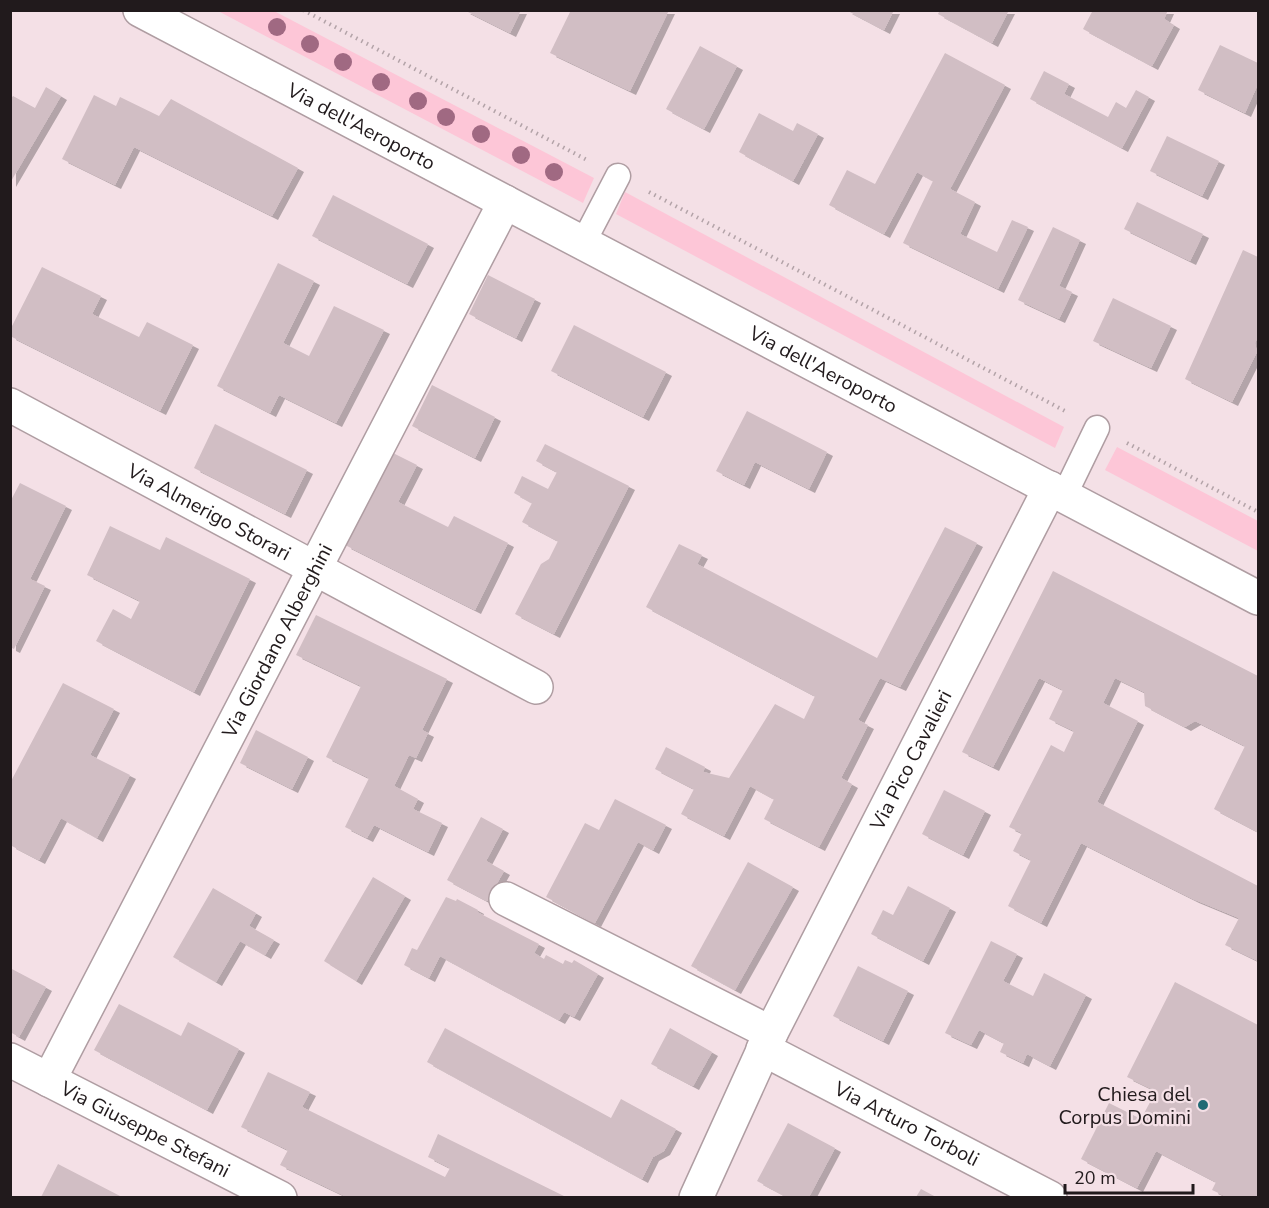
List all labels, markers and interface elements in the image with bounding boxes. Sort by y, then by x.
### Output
street label: Via dell'Aeroporto [281,76,440,177]
street label: Via dell'Aeroporto [743,319,902,420]
street label: Via Almerigo Storari [121,457,296,567]
street label: Via Giordano Alberghini [216,539,339,743]
street label: Via Pico Cavalieri [864,685,958,836]
street label: Via Giuseppe Stefani [55,1075,235,1184]
street label: Via Arturo Torboli [828,1075,984,1173]
place label: Chiesa del Corpus Domini [1059,1081,1191,1131]
marker: Chiesa del Corpus Domini [1196,1098,1210,1112]
scale bar [1065,1157,1192,1195]
text: 20 m [1074,1166,1116,1190]

